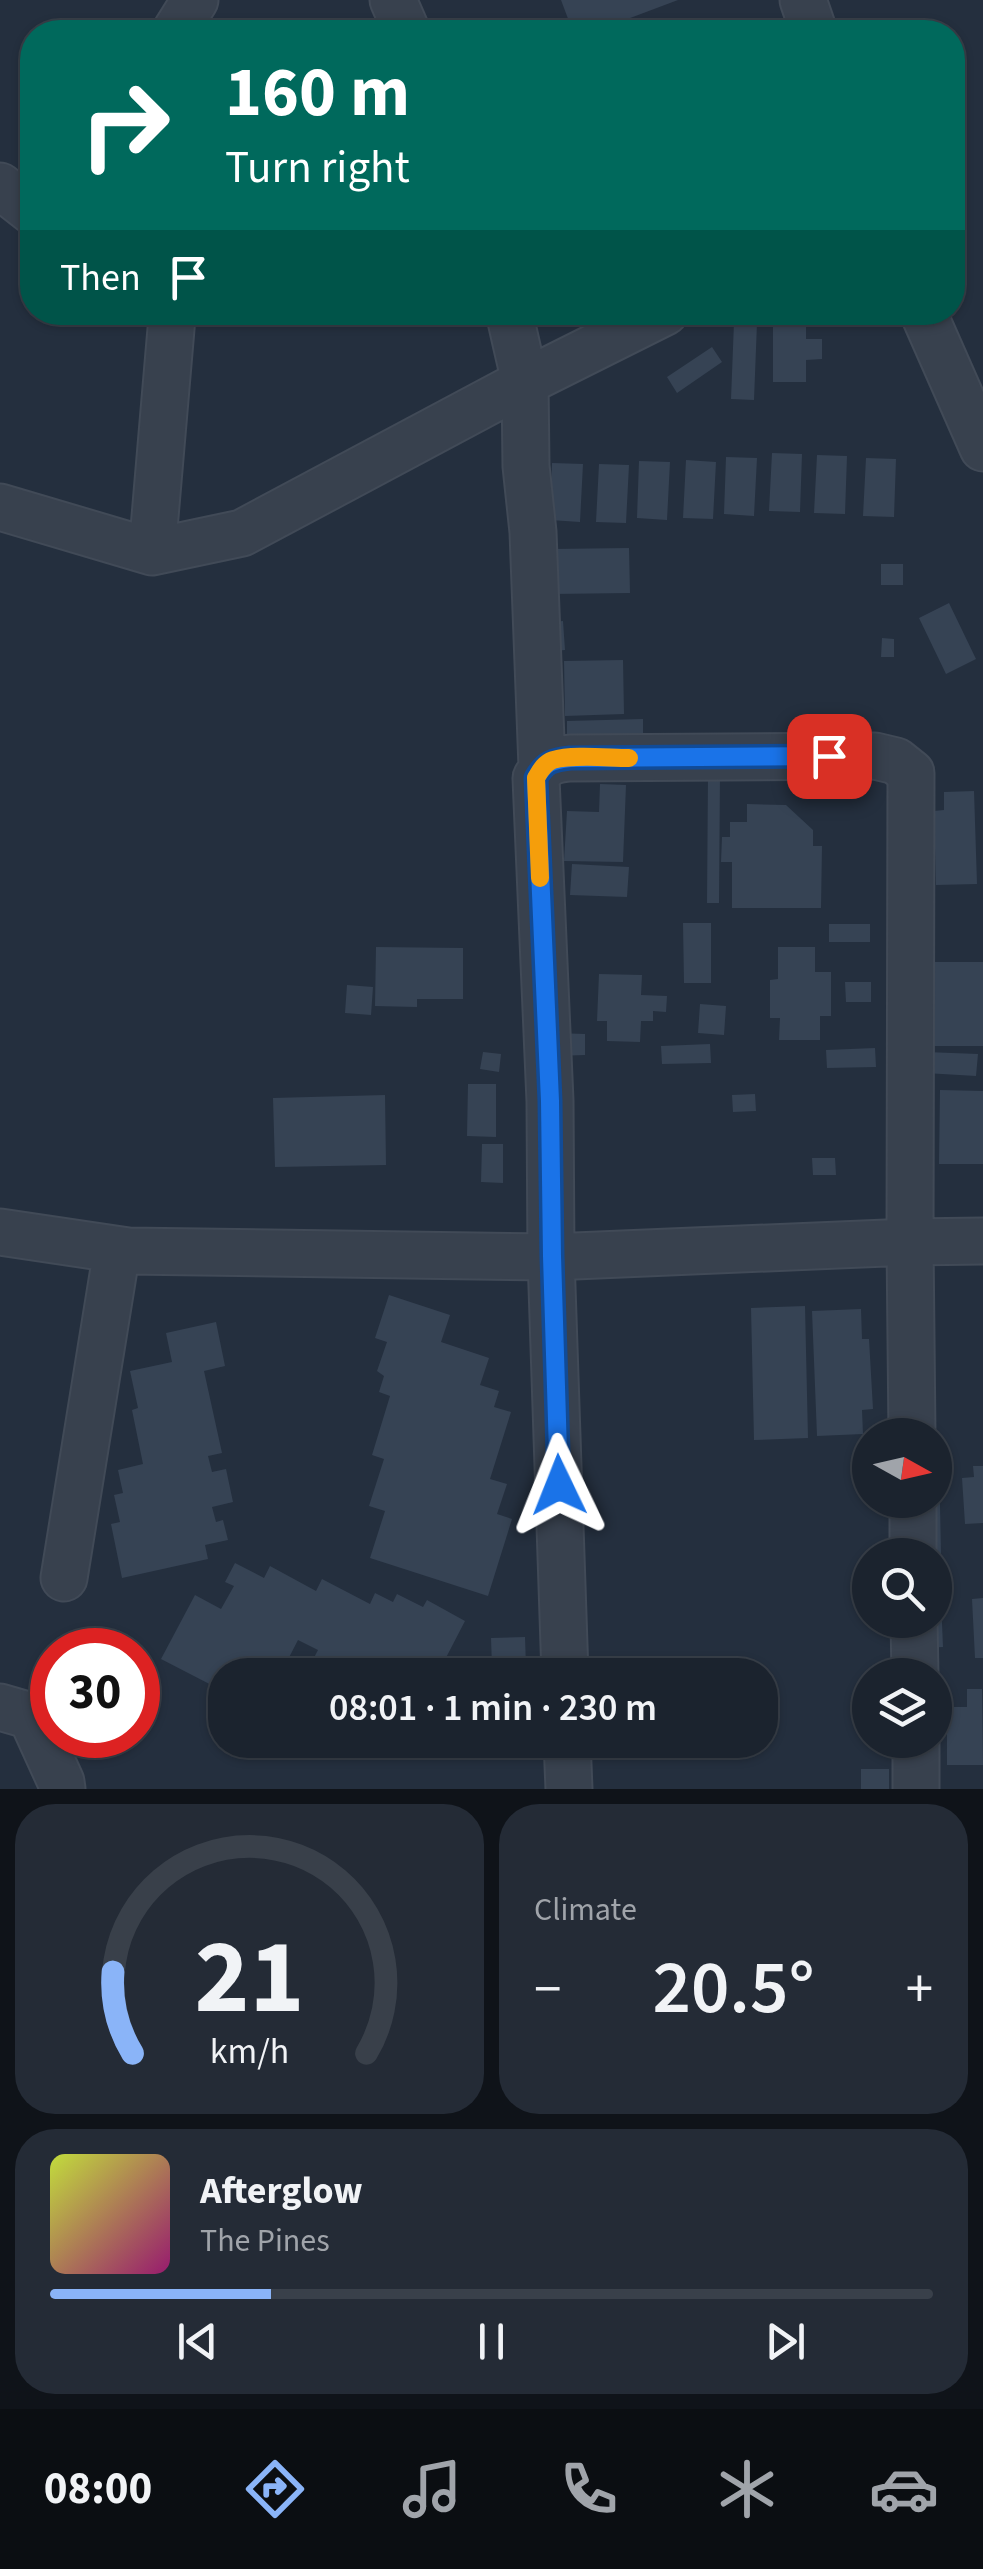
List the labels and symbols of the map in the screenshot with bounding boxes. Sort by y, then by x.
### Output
pin [787,714,872,799]
north arrow [852,1418,952,1518]
position arrow [507,1433,611,1537]
speed limit sign: 30 [30,1628,160,1758]

